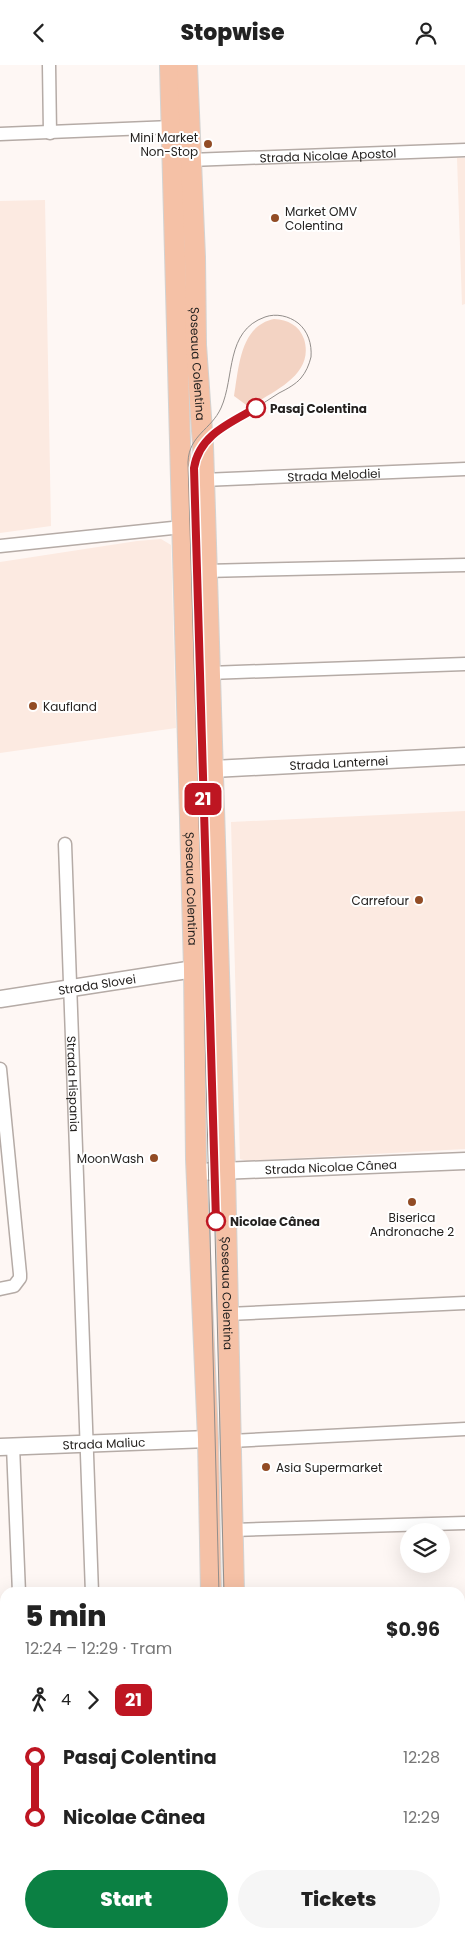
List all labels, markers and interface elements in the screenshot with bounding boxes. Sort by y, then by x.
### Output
text: Stopwise [180,17,285,48]
icon: back [25,19,53,47]
icon: person [412,19,440,47]
place label: Mini Market Non-Stop [130,129,198,160]
marker: Mini Market Non-Stop [202,138,214,150]
street label: Strada Nicolae Apostol [259,144,397,166]
place label: Market OMV Colentina [285,203,357,234]
marker: Market OMV Colentina [269,212,281,224]
street label: Șoseaua Colentina [187,307,210,421]
marker: Pasaj Colentina [246,398,266,418]
place label: Pasaj Colentina [270,400,367,417]
street label: Strada Melodiei [287,464,381,485]
place label: Kaufland [43,698,97,715]
marker: Kaufland [27,700,39,712]
street label: Strada Lanternei [289,751,389,774]
line badge: 21 [180,783,226,815]
text: 21 [194,786,212,811]
street label: Șoseaua Colentina [182,832,202,946]
place label: Carrefour [351,892,410,909]
marker: Carrefour [413,894,425,906]
street label: Strada Slovei [57,970,137,998]
street label: Strada Hispania [63,1036,84,1132]
place label: MoonWash [77,1150,144,1167]
marker: MoonWash [148,1152,160,1164]
street label: Strada Nicolae Cânea [264,1155,397,1178]
marker: Biserica Andronache 2 [406,1196,418,1208]
place label: Biserica Andronache 2 [370,1209,454,1240]
marker: Nicolae Cânea [206,1211,226,1231]
place label: Nicolae Cânea [230,1213,320,1230]
street label: Șoseaua Colentina [218,1236,237,1350]
street label: Strada Maliuc [62,1433,146,1453]
place label: Asia Supermarket [276,1459,382,1476]
marker: Asia Supermarket [260,1461,272,1473]
map controls [400,1523,450,1573]
button: layers [400,1523,450,1573]
text: 5 min [25,1597,106,1636]
text: $0.96 [386,1616,440,1643]
text: 12:24 – 12:29 · Tram [25,1637,172,1660]
icon: walk [25,1686,53,1714]
icon: forward [79,1686,107,1714]
text: 21 [125,1687,142,1712]
text: 4 [61,1688,71,1711]
text: Pasaj Colentina [63,1744,217,1771]
text: 12:28 [403,1746,440,1769]
text: Nicolae Cânea [63,1804,206,1831]
text: 12:29 [403,1806,440,1829]
button: Start [25,1870,228,1928]
button: Tickets [238,1870,440,1928]

